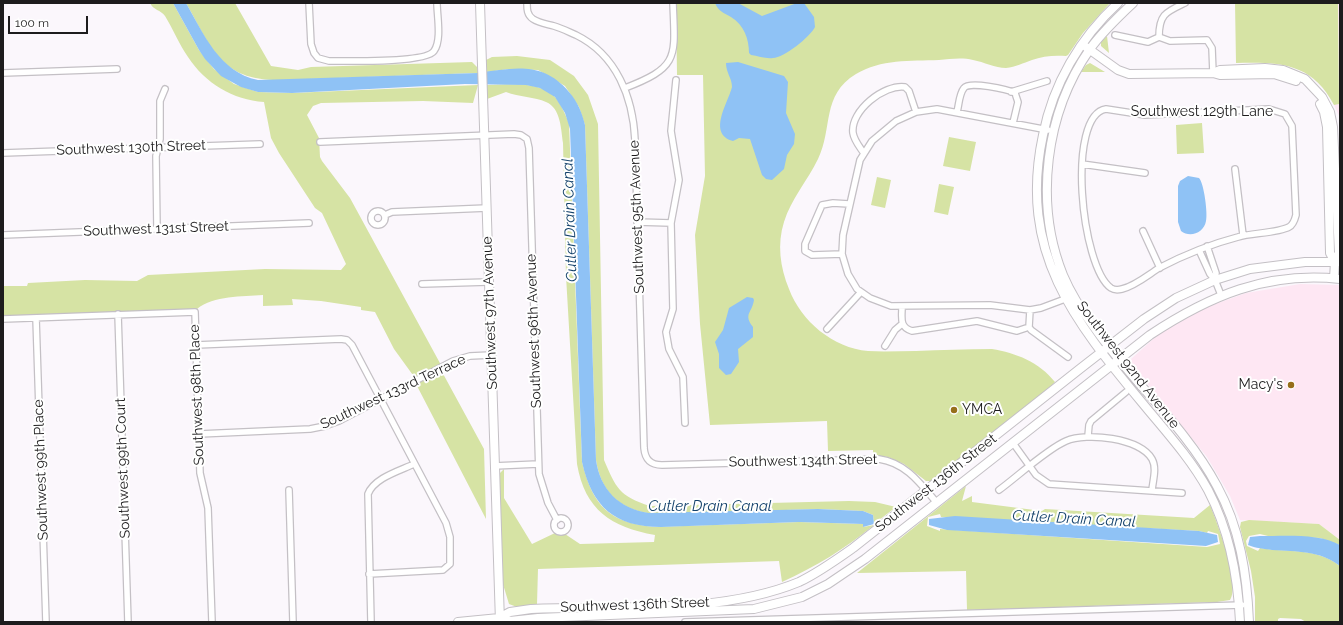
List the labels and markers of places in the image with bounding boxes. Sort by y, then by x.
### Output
place label: Macy's [1239,377,1283,393]
marker: Macy's [1286,380,1296,390]
place label: YMCA [962,402,1002,418]
marker: YMCA [949,405,959,415]

